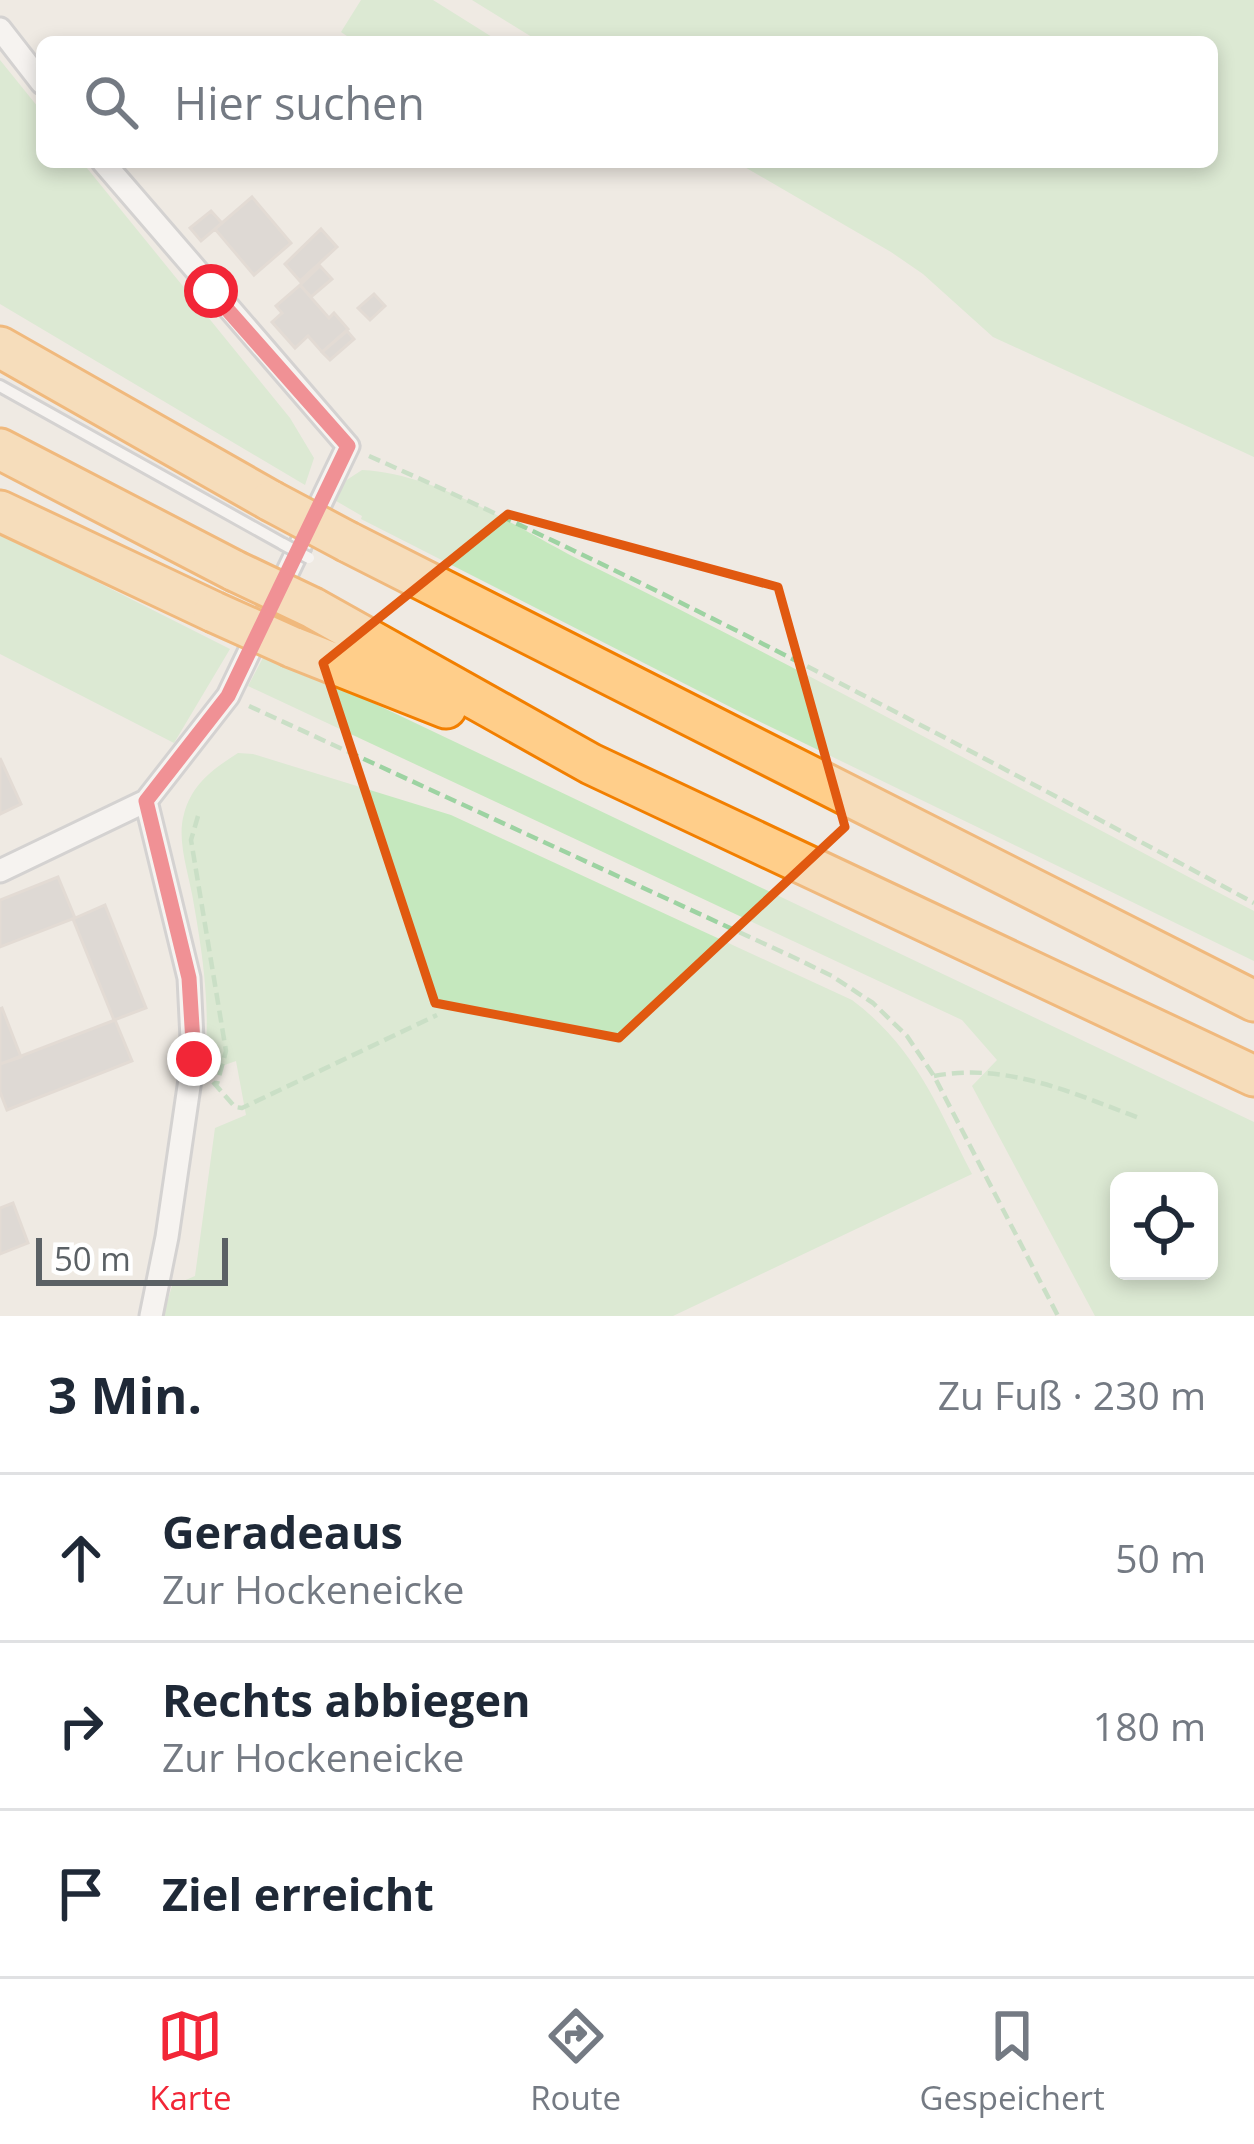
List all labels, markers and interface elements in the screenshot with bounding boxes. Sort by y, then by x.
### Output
search box [36,36,1218,168]
icon: search [78,69,144,135]
text: Hier suchen [174,72,425,133]
route start [184,264,238,318]
route end [167,1032,221,1086]
map controls [1110,1172,1218,1280]
button: locate [1110,1172,1218,1280]
scale bar [36,1232,228,1285]
text: 50 m [54,1236,131,1281]
text: 3 Min. [48,1359,202,1429]
text: Zu Fuß · 230 m [938,1368,1206,1421]
text: Geradeaus [162,1501,403,1562]
icon: ahead [48,1525,114,1591]
text: 50 m [1115,1531,1206,1584]
text: Zur Hockeneicke [162,1562,464,1615]
text: Rechts abbiegen [162,1669,531,1730]
icon: right [48,1693,114,1759]
text: 180 m [1093,1699,1206,1752]
text: Zur Hockeneicke [162,1730,464,1783]
icon: arrive [48,1861,114,1927]
text: Ziel erreicht [162,1863,434,1924]
tab: Karte [149,2003,232,2120]
tab: Route [530,2003,621,2120]
tab: Gespeichert [920,2003,1105,2120]

